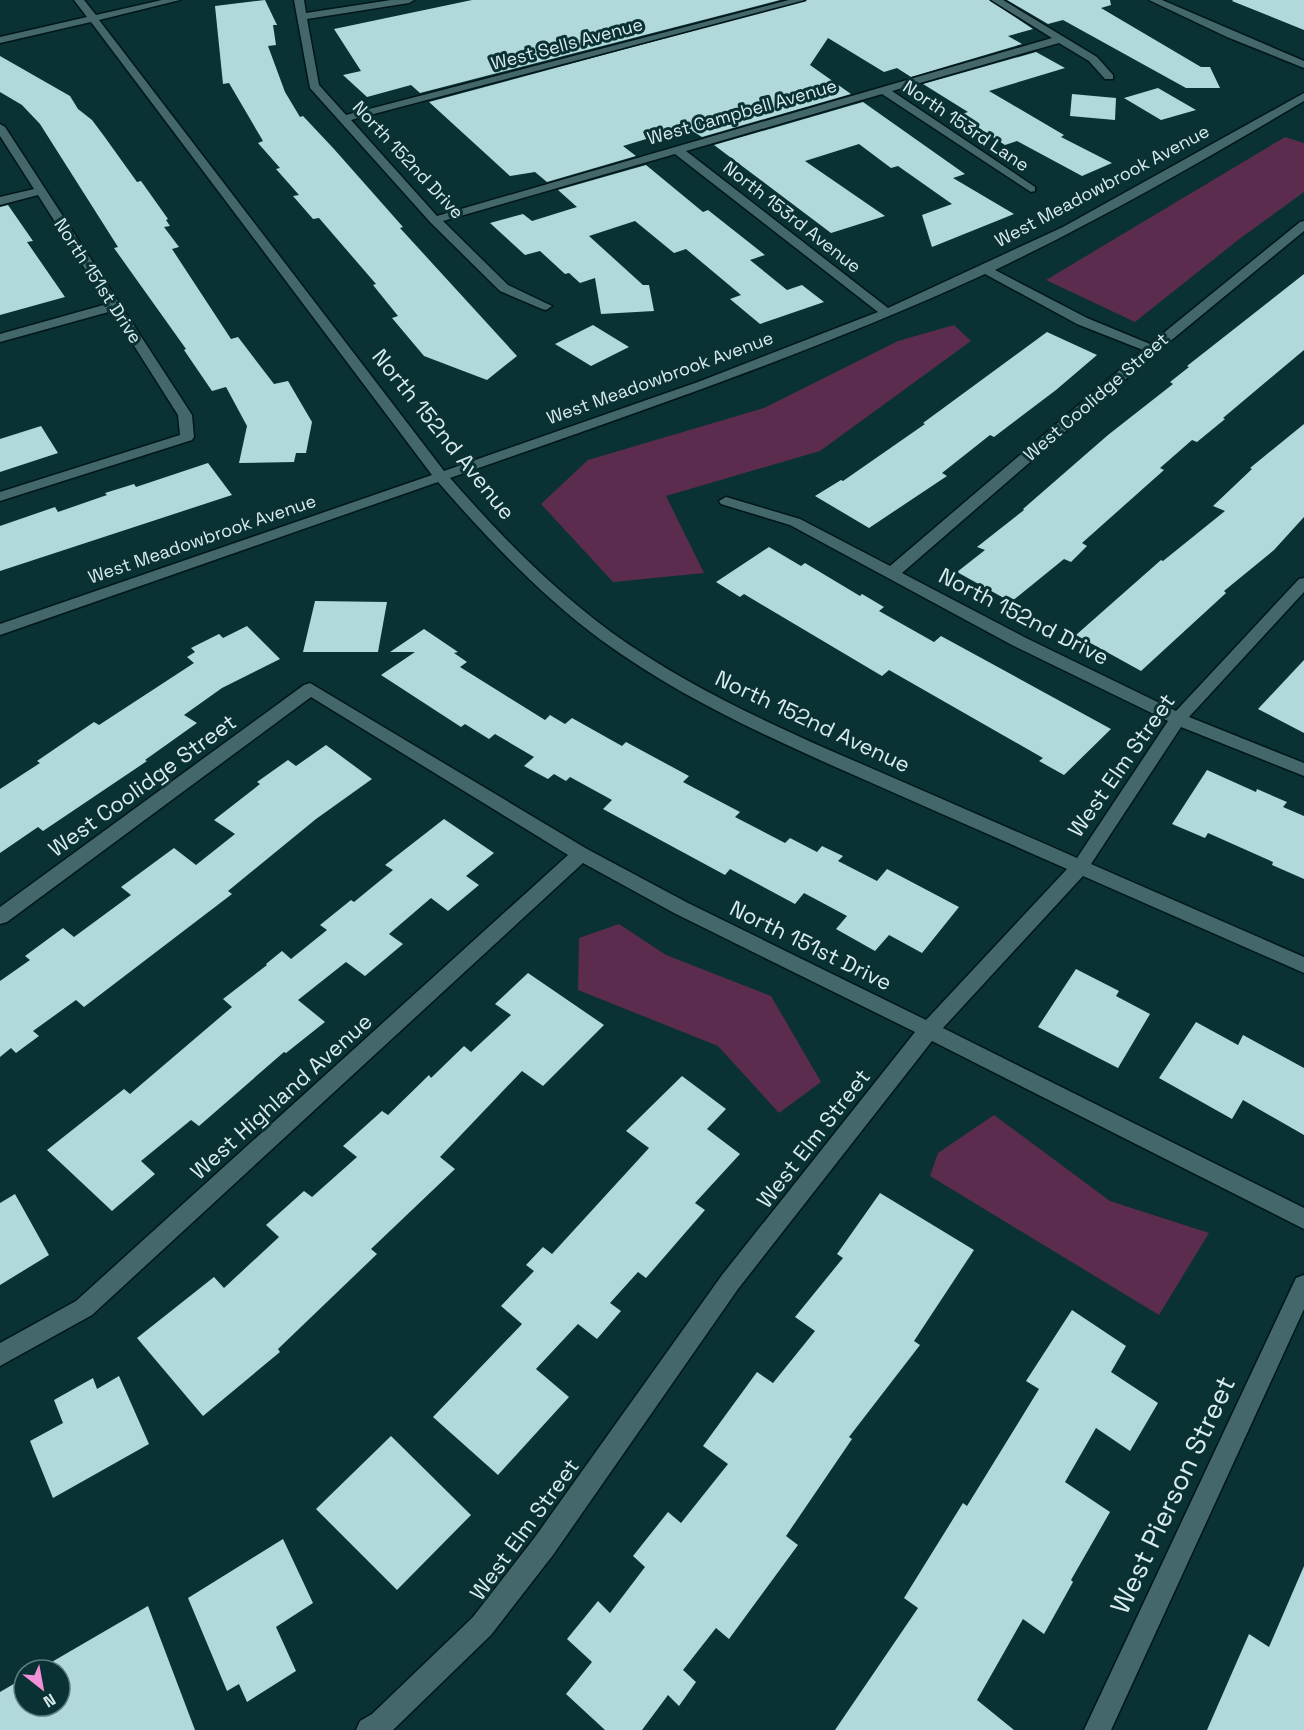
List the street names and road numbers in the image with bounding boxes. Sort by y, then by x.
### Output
street label: West Sells Avenue [488,12,645,75]
street label: West Campbell Avenue [644,73,839,150]
street label: North 153rd Lane [899,75,1034,176]
street label: North 152nd Drive [348,96,469,224]
street label: West Meadowbrook Avenue [991,119,1213,252]
street label: North 153rd Avenue [719,156,866,278]
street label: North 151st Drive [49,214,147,348]
street label: West Meadowbrook Avenue [543,326,776,429]
street label: West Coolidge Street [1019,327,1173,466]
street label: North 152nd Avenue [366,343,522,525]
street label: West Meadowbrook Avenue [85,489,319,588]
street label: North 152nd Drive [934,561,1114,671]
street label: North 152nd Avenue [711,664,915,778]
street label: West Elm Street [1061,688,1181,842]
street label: West Coolidge Street [43,707,241,863]
street label: North 151st Drive [725,894,897,996]
street label: West Highland Avenue [184,1007,378,1185]
street label: West Elm Street [750,1063,876,1213]
street label: West Pierson Street [1102,1370,1243,1619]
street label: West Elm Street [463,1453,585,1605]

